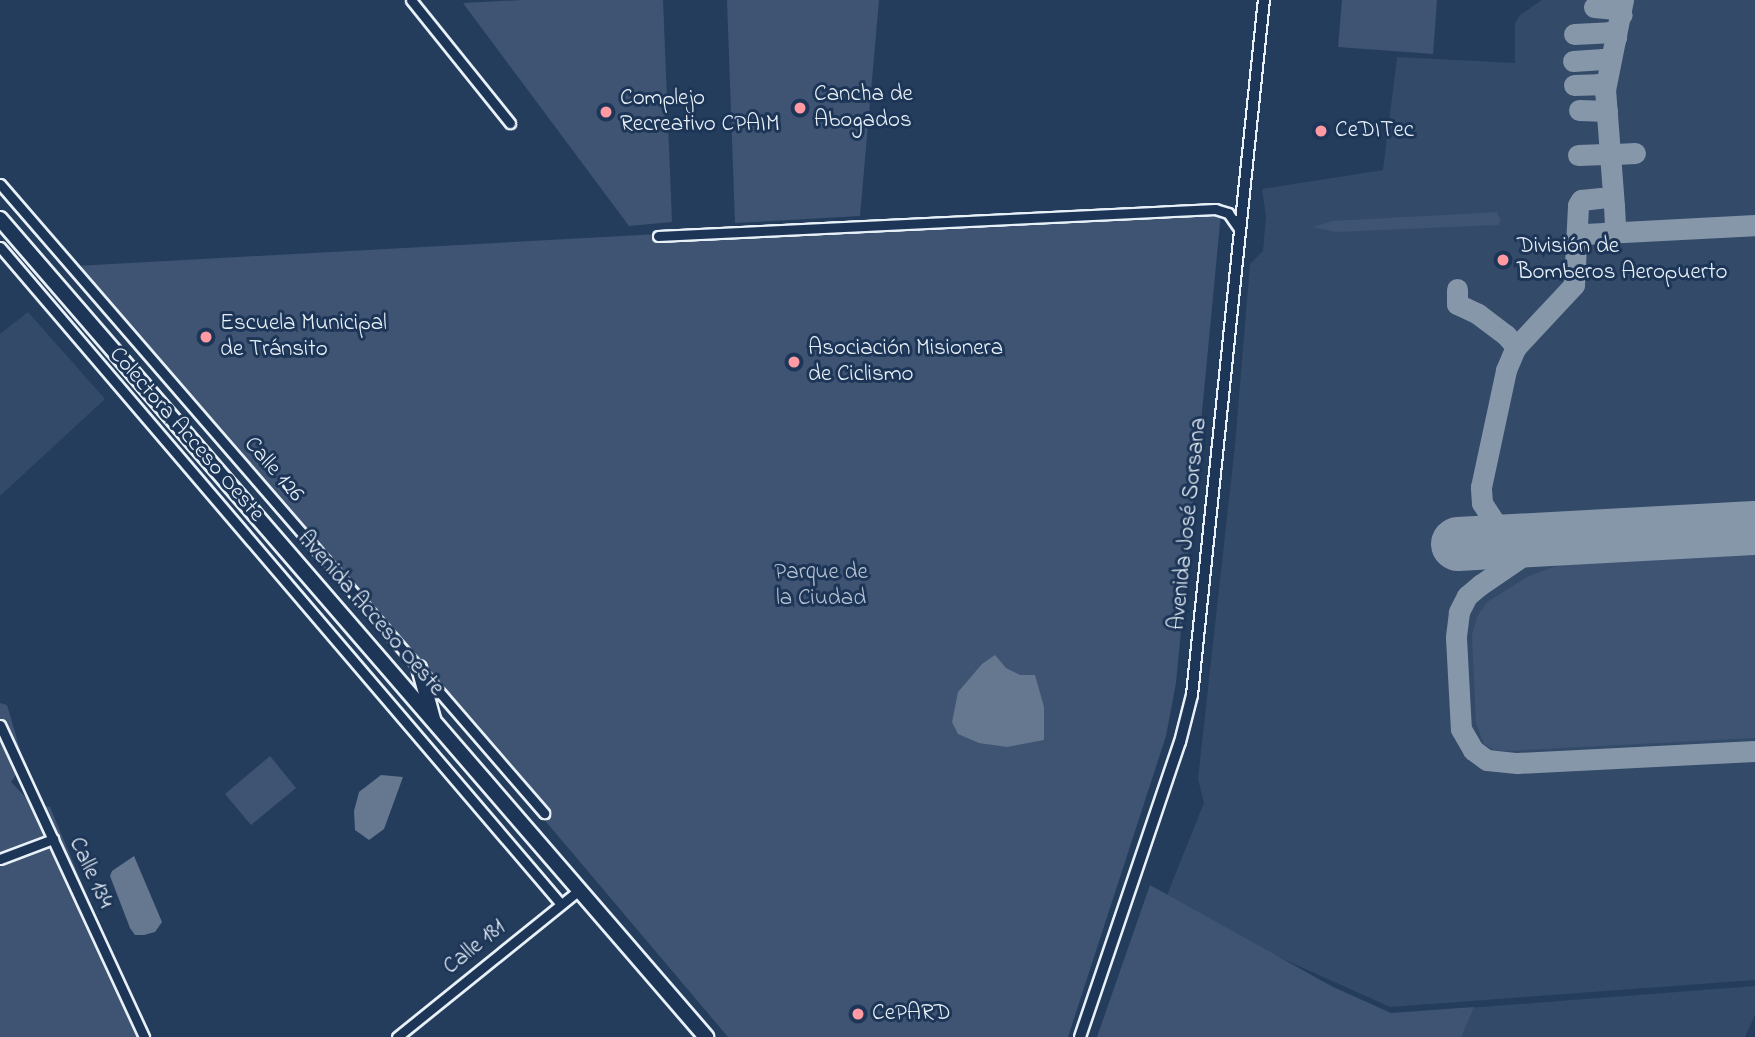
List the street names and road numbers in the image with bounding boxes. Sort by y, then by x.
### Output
street label: Colectora Acceso Oeste [103,342,269,528]
street label: Avenida José Sorsana [1164,416,1214,632]
street label: Calle 126 [237,432,309,508]
street label: Avenida Acceso Oeste [291,526,449,702]
street label: Calle 134 [62,833,118,913]
street label: Calle 181 [438,915,512,981]

